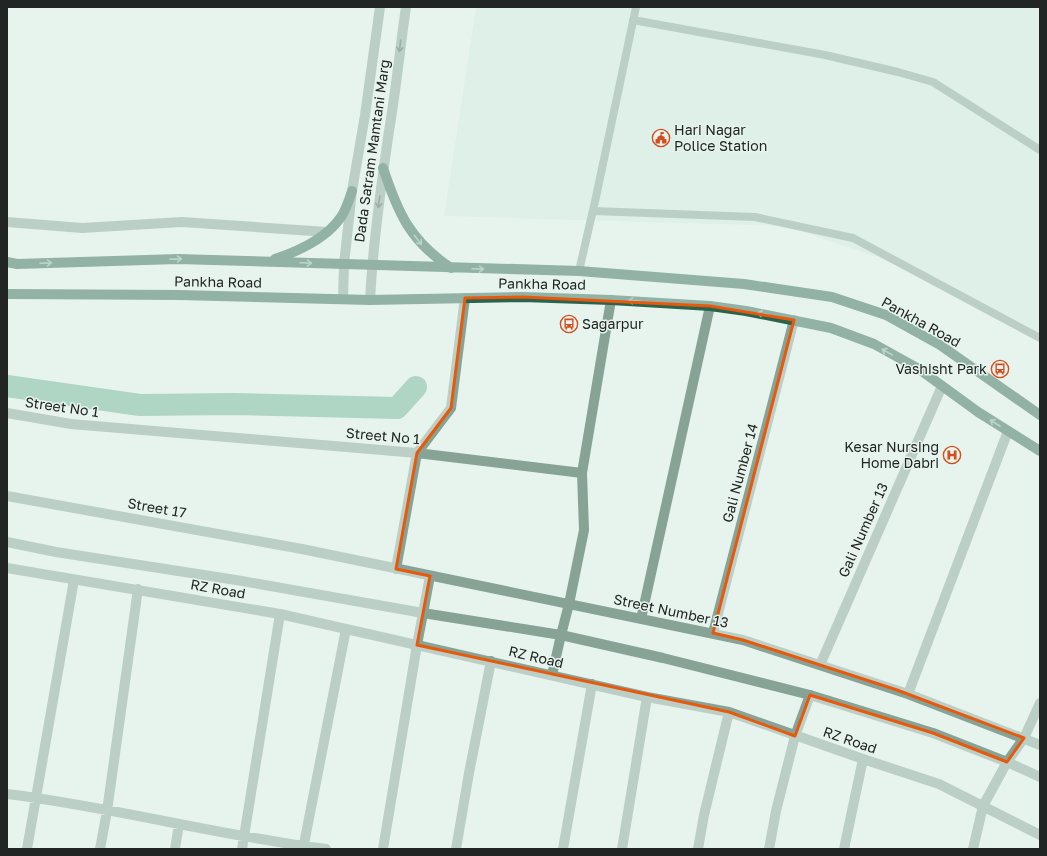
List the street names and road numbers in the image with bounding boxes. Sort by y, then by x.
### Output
street label: Dada Satram Mamtani Marg [350,58,393,244]
street label: Pankha Road [174,272,262,291]
street label: Pankha Road [498,274,586,293]
street label: Pankha Road [879,293,964,350]
street label: Street No 1 [24,393,100,420]
street label: Gali Number 14 [718,421,761,524]
street label: Street No 1 [345,424,421,447]
street label: Gali Number 13 [834,480,891,580]
street label: Street 17 [126,494,188,521]
street label: RZ Road [189,575,247,602]
street label: Street Number 13 [612,590,730,631]
street label: RZ Road [507,642,565,671]
street label: RZ Road [821,722,879,757]

